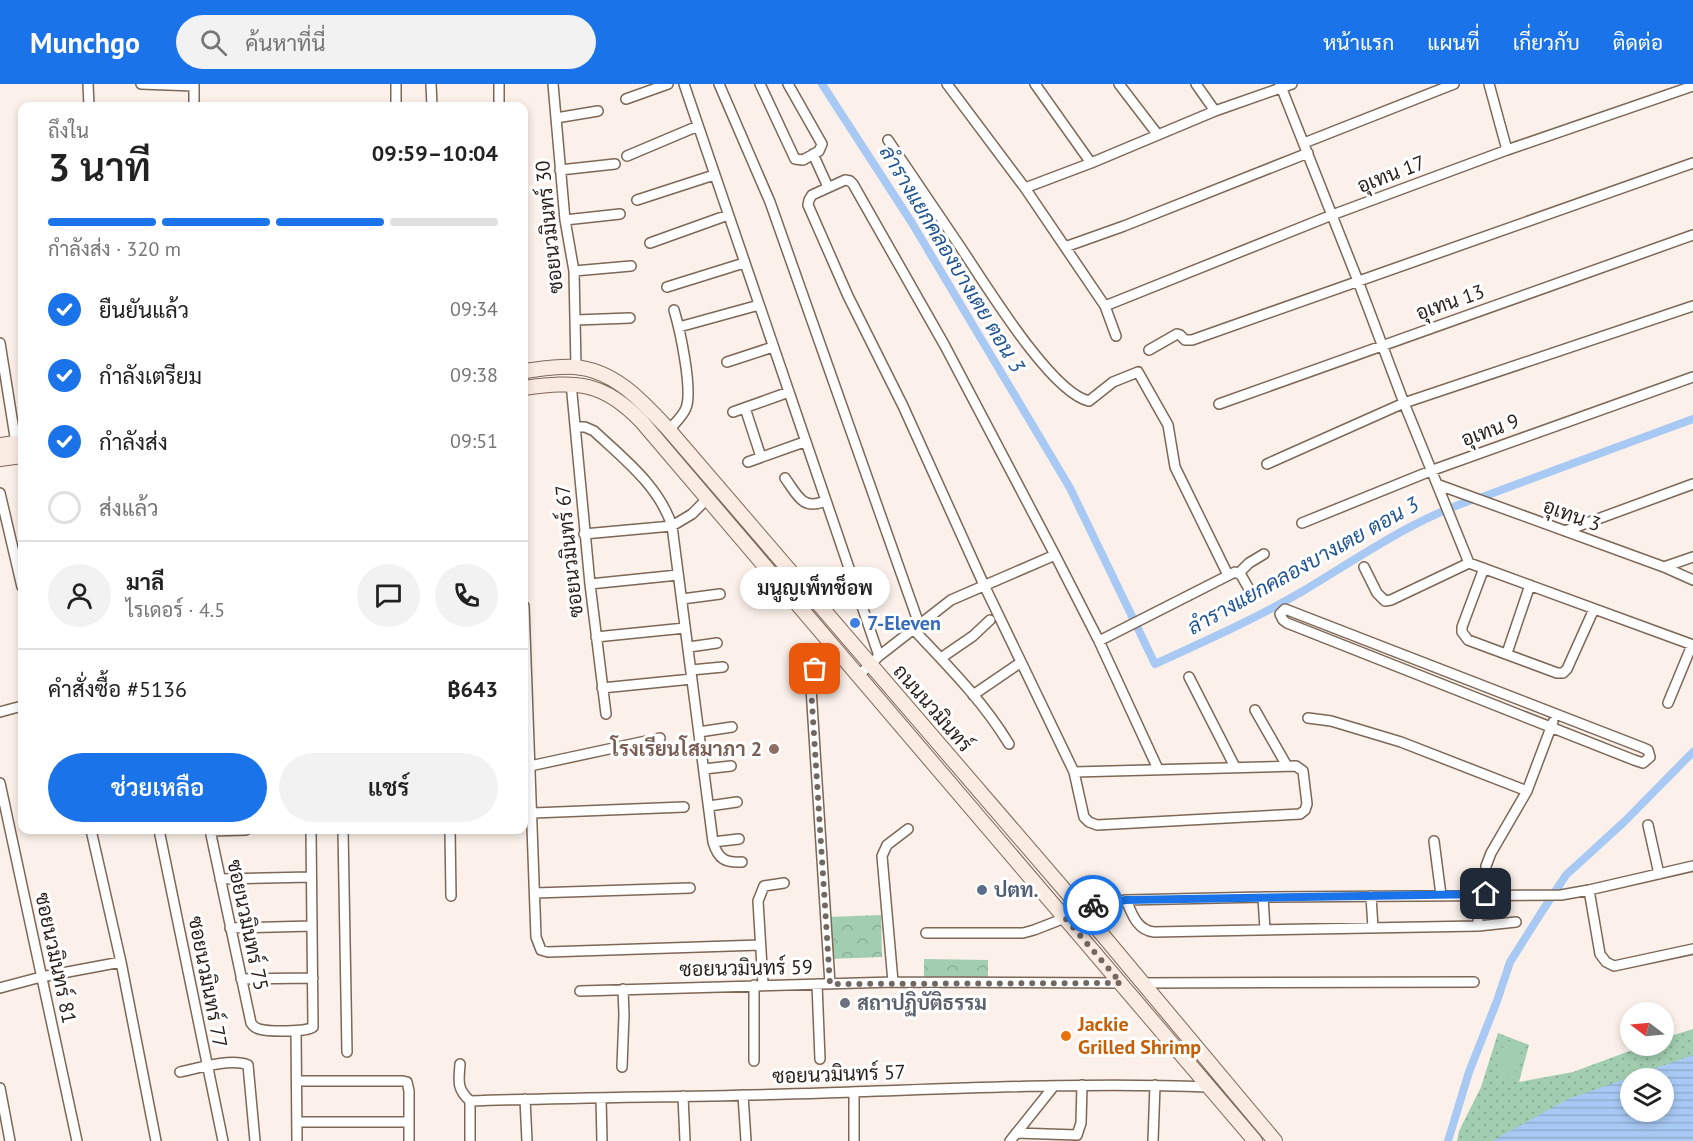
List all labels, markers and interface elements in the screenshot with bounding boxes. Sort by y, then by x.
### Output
search box [176,15,596,69]
text: Munchgo [30,24,140,61]
icon: search [197,26,230,59]
text: ค้นหาที่นี่ [245,29,326,57]
text: หน้าแรก [1323,29,1394,56]
text: แผนที่ [1427,29,1480,56]
text: เกี่ยวกับ [1513,29,1580,56]
text: ติดต่อ [1613,29,1663,56]
text: ถึงใน [48,118,89,144]
text: 09:59–10:04 [372,139,498,167]
water label: ลำรางแยกคลองบางเตย ตอน 3 [874,140,1032,378]
text: 3 นาที [48,141,151,192]
street label: อุเทน 17 [1353,149,1429,200]
street label: ซอยนวมินทร์ 30 [528,159,569,295]
text: กำลังส่ง · 320 m [48,236,181,262]
street label: อุเทน 13 [1412,278,1488,327]
icon: check [48,293,81,326]
text: ยืนยันแล้ว [99,296,189,324]
text: 09:34 [450,296,498,322]
icon: check [48,359,81,392]
text: กำลังเตรียม [99,362,202,390]
text: 09:38 [450,362,498,388]
street label: อุเทน 9 [1457,408,1523,453]
icon: check [48,425,81,458]
text: กำลังส่ง [99,428,168,456]
text: 09:51 [450,428,498,454]
street label: ซอยนวมินทร์ 67 [548,483,589,619]
water label: ลำรางแยกคลองบางเตย ตอน 3 [1182,490,1424,640]
street label: อุเทน 3 [1539,493,1605,538]
text: ส่งแล้ว [99,494,159,522]
button: person [48,564,111,627]
button: chat [357,564,420,627]
button: phone [435,564,498,627]
callout: มนูญเพ็ทช็อพ [740,567,890,609]
text: มาลี [126,568,164,596]
text: มนูญเพ็ทช็อพ [757,575,873,601]
text: ไรเดอร์ · 4.5 [126,597,225,623]
place label: 7-Eleven [867,610,941,636]
marker: 7-Eleven [848,616,862,630]
pin [789,643,840,694]
icon: bag [798,652,831,685]
street label: ถนนนวมินทร์ [888,658,979,757]
text: คำสั่งซื้อ #5136 [48,675,187,703]
text: ฿643 [447,675,498,703]
place label: โรงเรียนโสมาภา 2 [610,735,762,762]
marker: โรงเรียนโสมาภา 2 [767,742,781,756]
button: ช่วยเหลือ [48,753,267,822]
button: แชร์ [279,753,498,822]
street label: ซอยนวมินทร์ 75 [221,857,276,993]
pin [1460,868,1511,919]
courier [1063,875,1123,935]
place label: ปตท. [994,877,1039,903]
icon: home [1469,877,1502,910]
marker: ปตท. [975,883,989,897]
icon: bike [1077,889,1110,922]
street label: ซอยนวมินทร์ 81 [29,890,84,1026]
street label: ซอยนวมินทร์ 77 [183,914,234,1050]
street label: ซอยนวมินทร์ 59 [679,953,813,982]
place label: สถาปฏิบัติธรรม [857,990,987,1017]
marker: สถาปฏิบัติธรรม [838,996,852,1010]
north arrow [1620,1002,1674,1056]
map controls [1620,1002,1674,1122]
place label: Jackie Grilled Shrimp [1077,1011,1201,1060]
marker: Jackie Grilled Shrimp [1059,1029,1073,1043]
street label: ซอยนวมินทร์ 57 [772,1058,906,1089]
button: layers [1620,1068,1674,1122]

